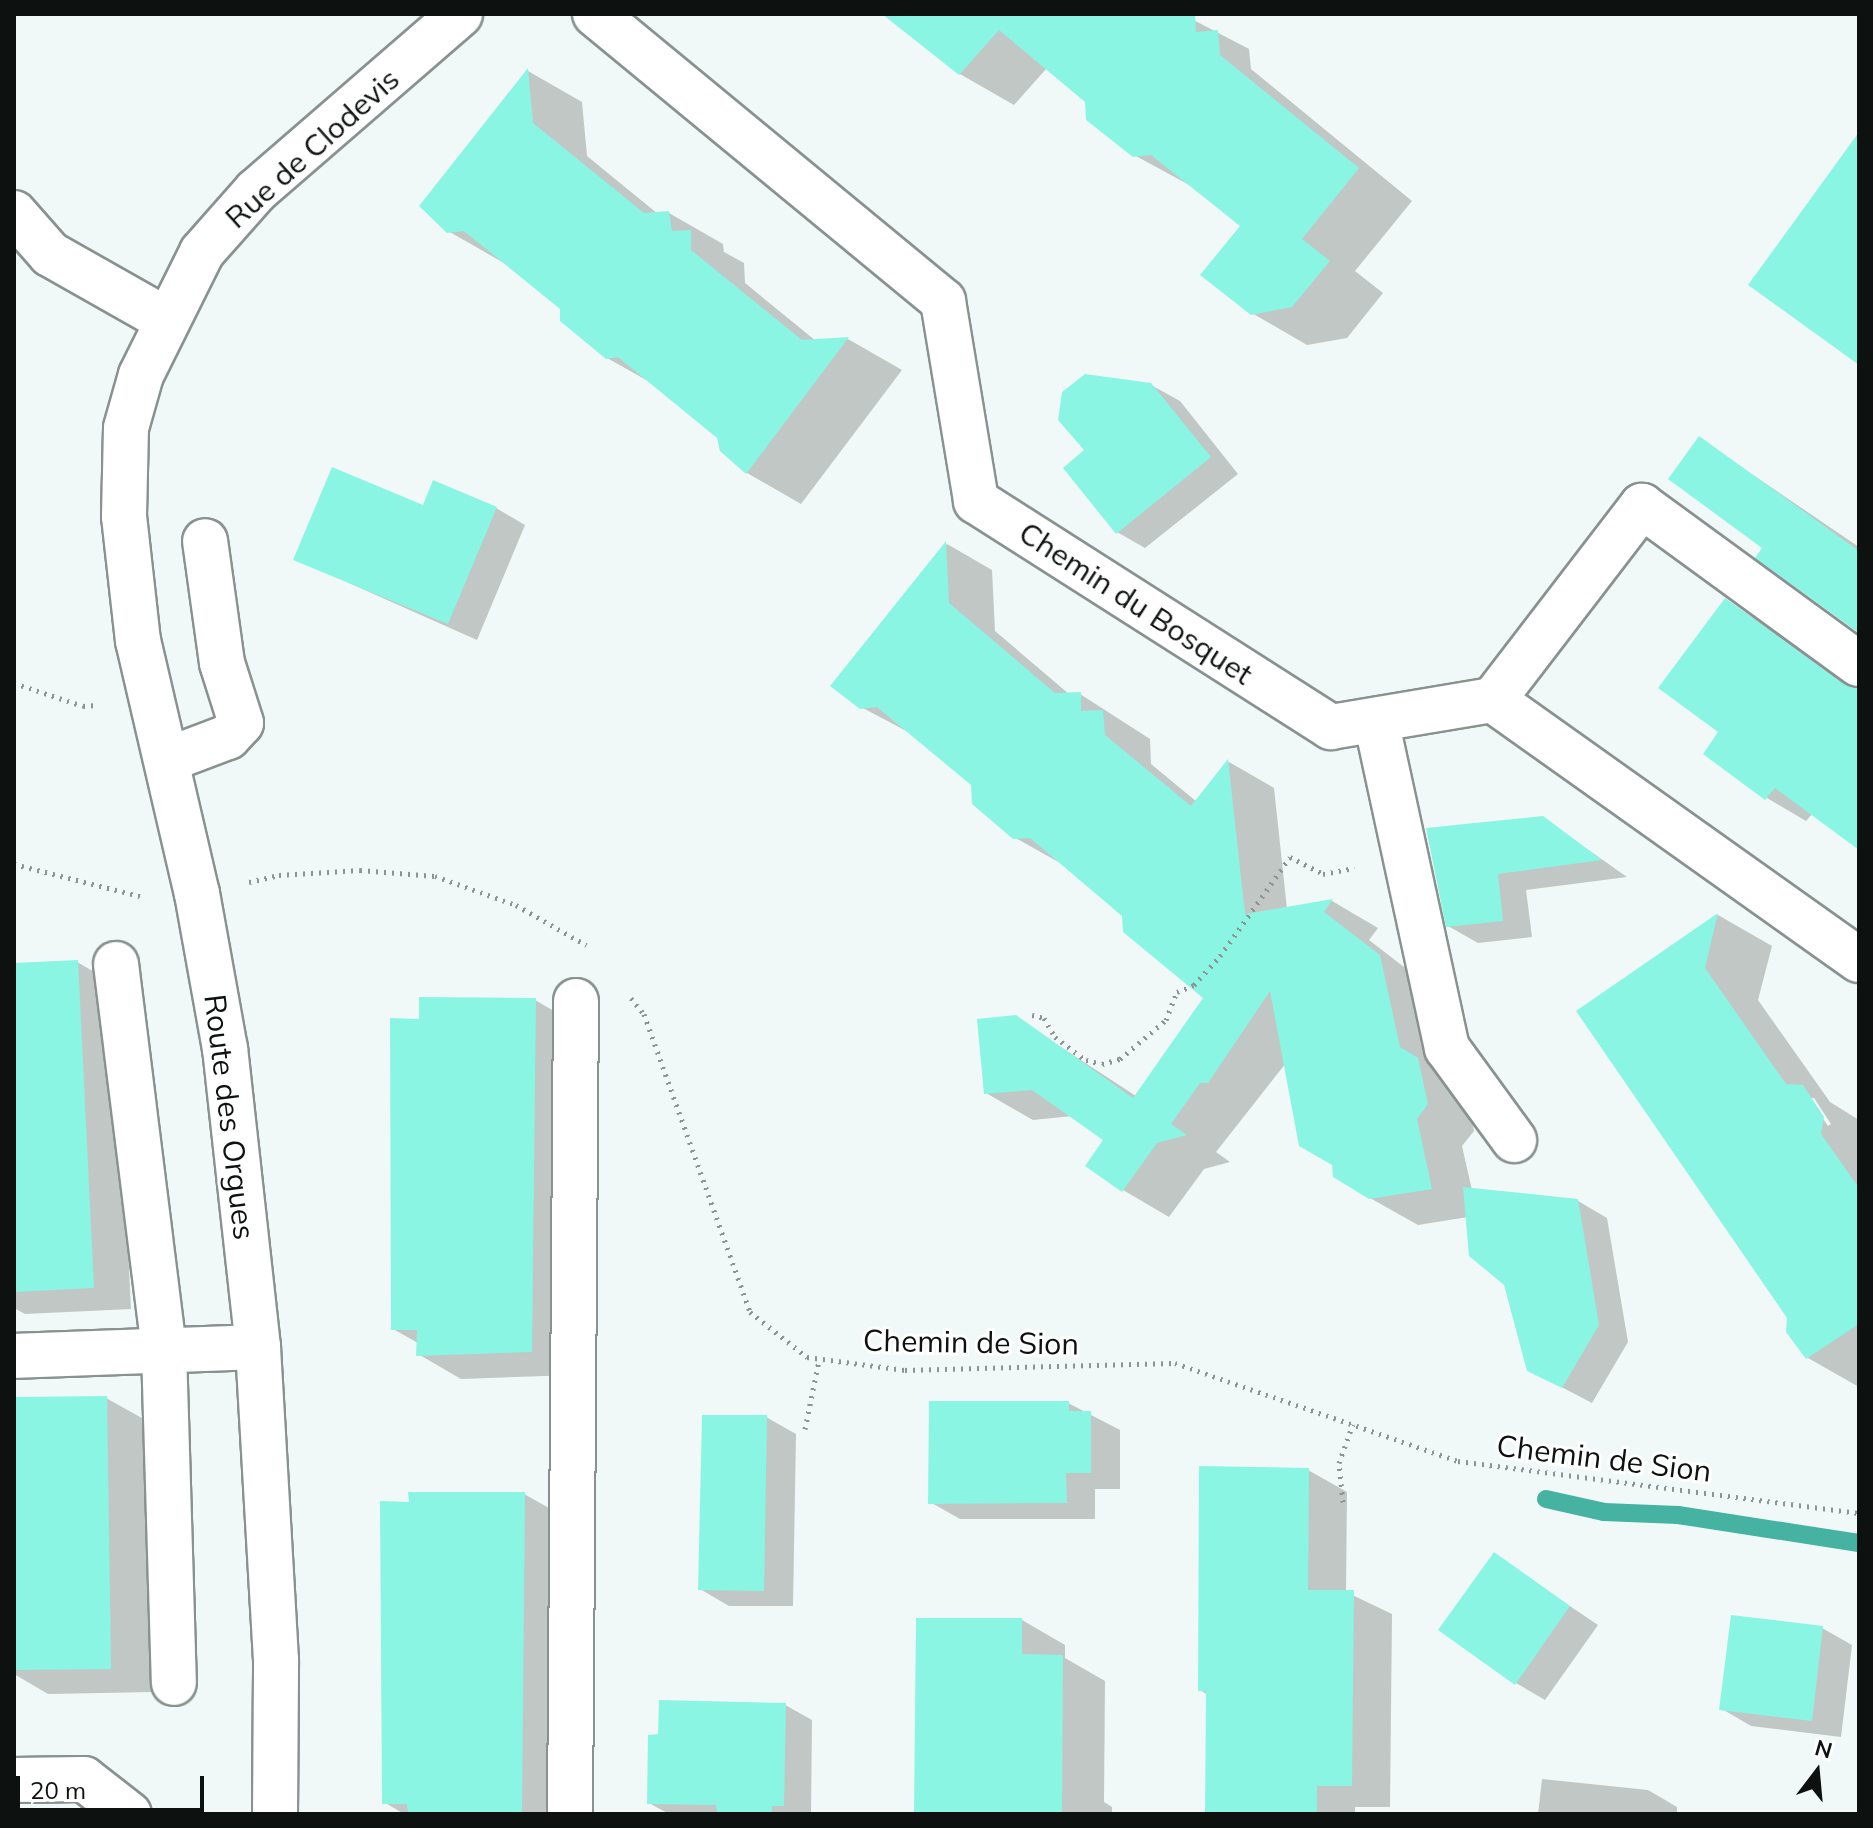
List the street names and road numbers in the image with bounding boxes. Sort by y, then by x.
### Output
street label: Rue de Clodevis [218,61,406,235]
street label: Chemin du Bosquet [1013,514,1259,692]
street label: Route des Orgues [197,992,263,1242]
street label: Chemin de Sion [863,1322,1079,1362]
street label: Chemin de Sion [1495,1427,1713,1489]

